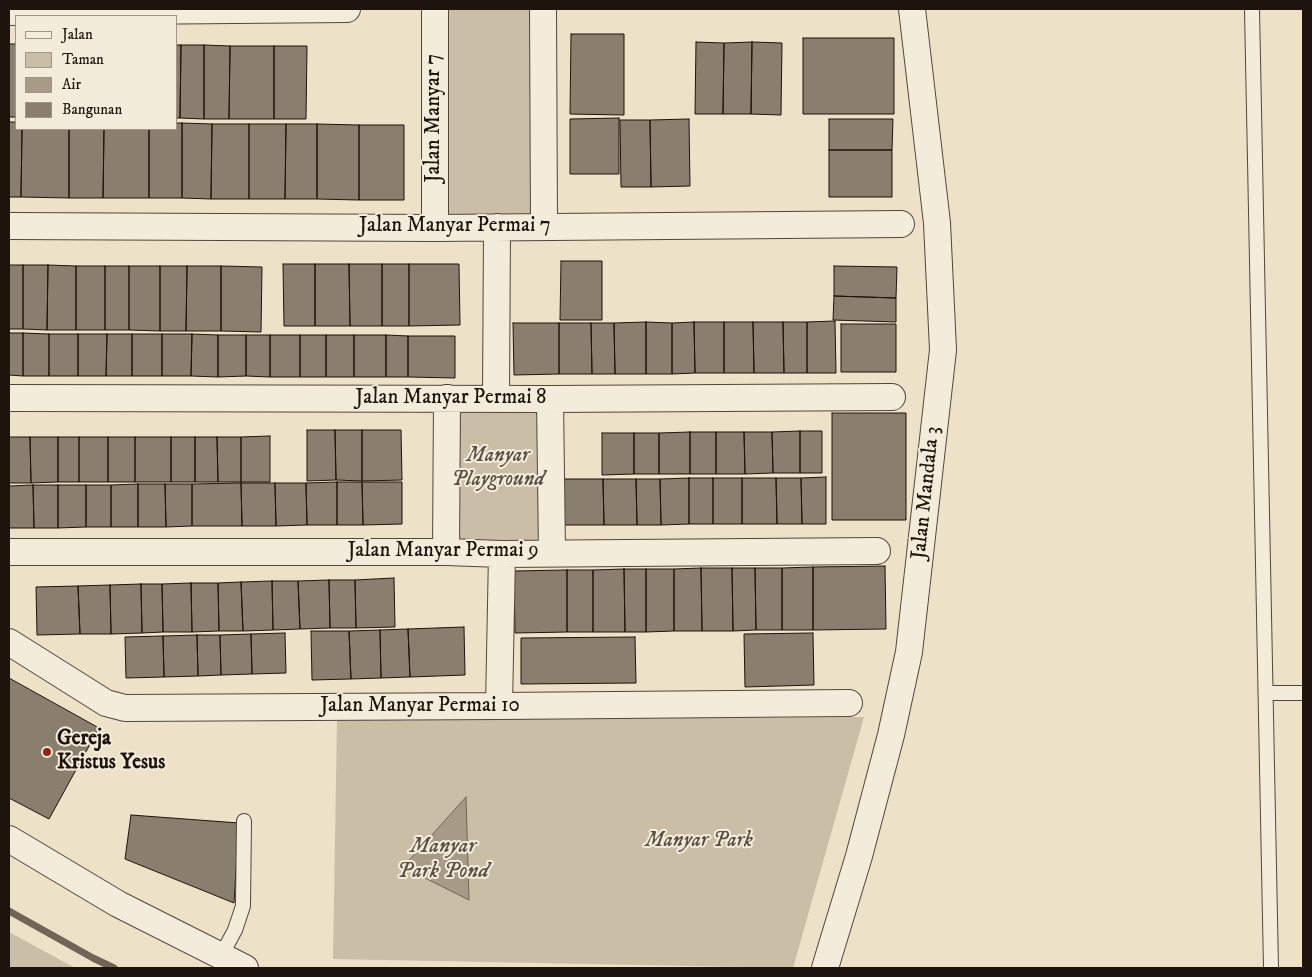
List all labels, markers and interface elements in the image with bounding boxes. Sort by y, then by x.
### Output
legend [15,15,178,130]
text: Jalan [62,25,93,44]
text: Taman [62,50,104,69]
street label: Jalan Manyar 7 [422,54,448,182]
text: Air [62,75,81,94]
text: Bangunan [62,100,122,119]
street label: Jalan Manyar Permai 7 [359,214,551,240]
street label: Jalan Manyar Permai 8 [355,386,547,412]
street label: Jalan Mandala 3 [907,425,947,561]
park label: Manyar Playground [452,444,544,494]
street label: Jalan Manyar Permai 9 [347,539,539,565]
street label: Jalan Manyar Permai 10 [320,694,520,720]
place label: Gereja Kristus Yesus [57,727,165,777]
marker: Gereja Kristus Yesus [41,746,53,758]
park label: Manyar Park [645,829,753,855]
water label: Manyar Park Pond [397,834,489,886]

